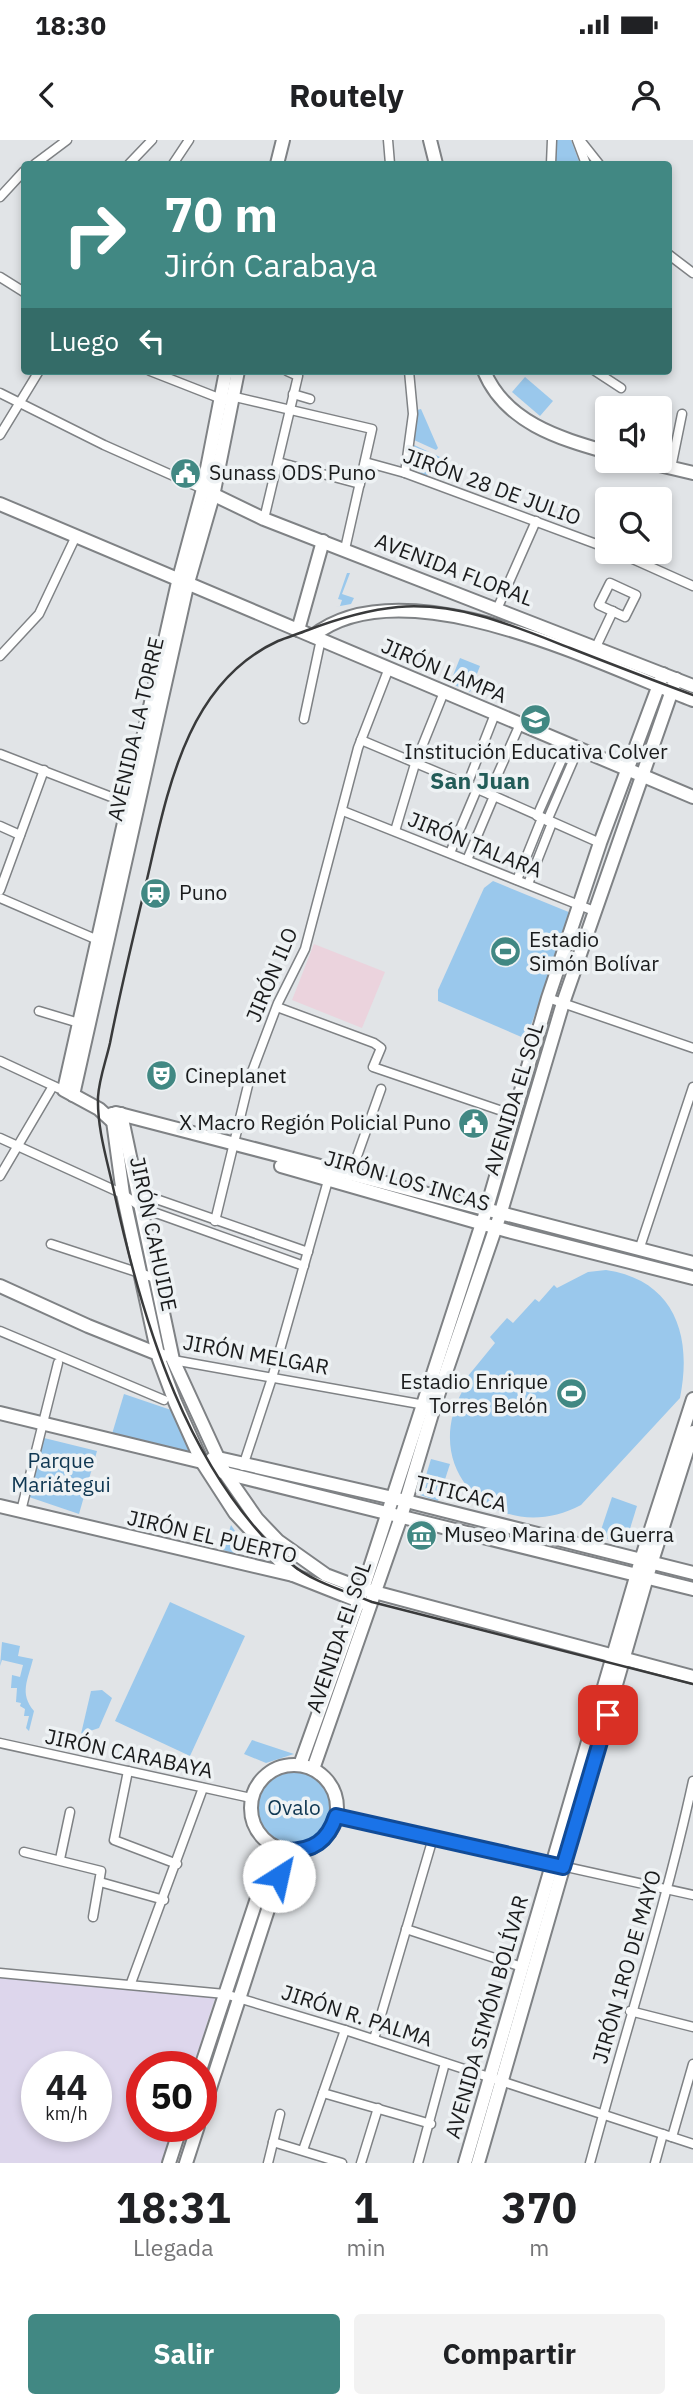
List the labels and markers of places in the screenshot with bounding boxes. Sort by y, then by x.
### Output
public building icon: Sunass ODS Puno [169,456,203,490]
place label: Sunass ODS Puno [209,458,376,486]
school or university icon: Institución Educativa Colver [519,703,553,737]
place label: Institución Educativa Colver [404,737,668,765]
station icon: Puno [139,876,173,910]
place label: Puno [179,878,227,906]
place label: Estadio Simón Bolívar [529,925,659,977]
sports icon: Estadio Simón Bolívar [489,935,523,969]
theatre icon: Cineplanet [145,1059,179,1093]
place label: Cineplanet [185,1061,287,1089]
public building icon: X Macro Región Policial Puno [457,1106,491,1140]
place label: X Macro Región Policial Puno [179,1108,451,1136]
place label: Estadio Enrique Torres Belón [400,1367,548,1419]
sports icon: Estadio Enrique Torres Belón [554,1377,588,1411]
museum icon: Museo Marina de Guerra [404,1518,438,1552]
place label: Museo Marina de Guerra [444,1520,674,1548]
pin [578,1685,638,1745]

